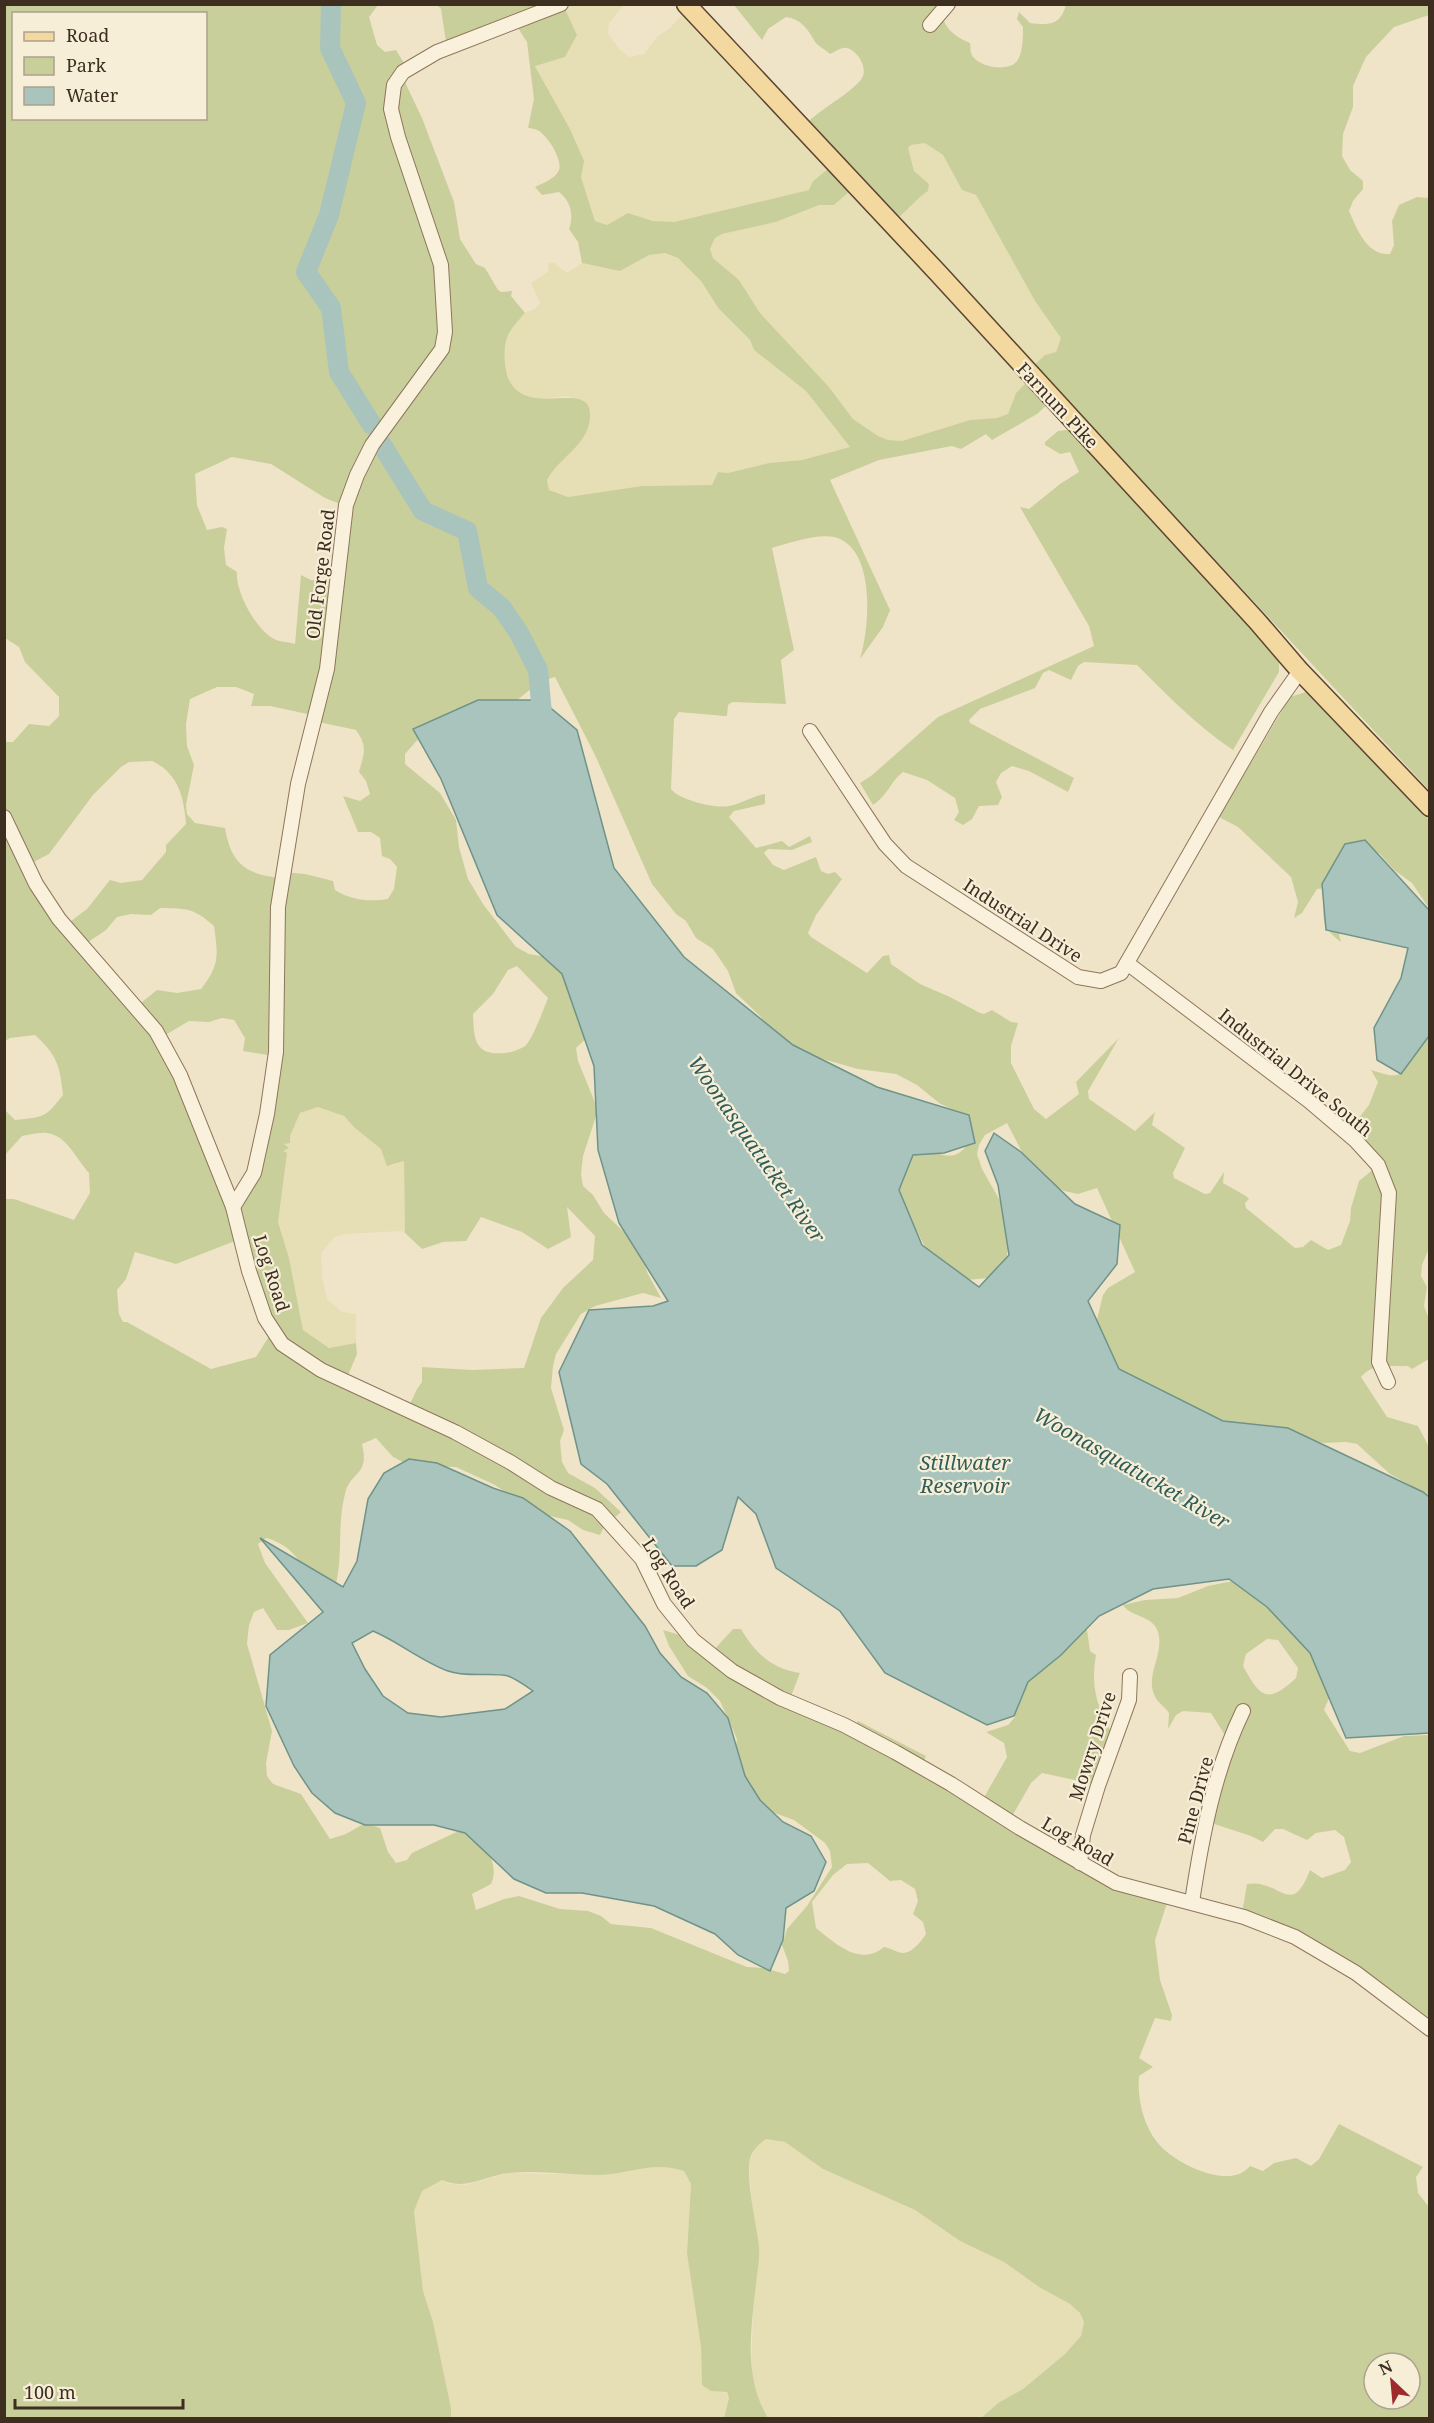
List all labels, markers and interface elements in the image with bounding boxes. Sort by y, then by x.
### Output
legend [12,12,207,120]
text: Road [66,23,109,47]
text: Park [66,53,106,77]
text: Water [66,83,119,107]
street label: Farnum Pike [1012,357,1104,453]
street label: Old Forge Road [300,508,340,640]
street label: Industrial Drive [959,873,1087,967]
street label: Industrial Drive South [1214,1003,1378,1141]
water label: Woonasquatucket River [682,1050,832,1248]
street label: Log Road [248,1232,296,1314]
water label: Woonasquatucket River [1029,1401,1235,1536]
water label: Stillwater Reservoir [919,1449,1011,1499]
street label: Log Road [637,1533,701,1613]
street label: Mowry Drive [1063,1688,1121,1804]
street label: Pine Drive [1172,1753,1218,1847]
street label: Log Road [1038,1811,1118,1871]
north arrow [1362,2351,1422,2411]
text: N [1375,2355,1396,2380]
scale bar [15,2372,183,2410]
text: 100 m [24,2380,76,2404]

